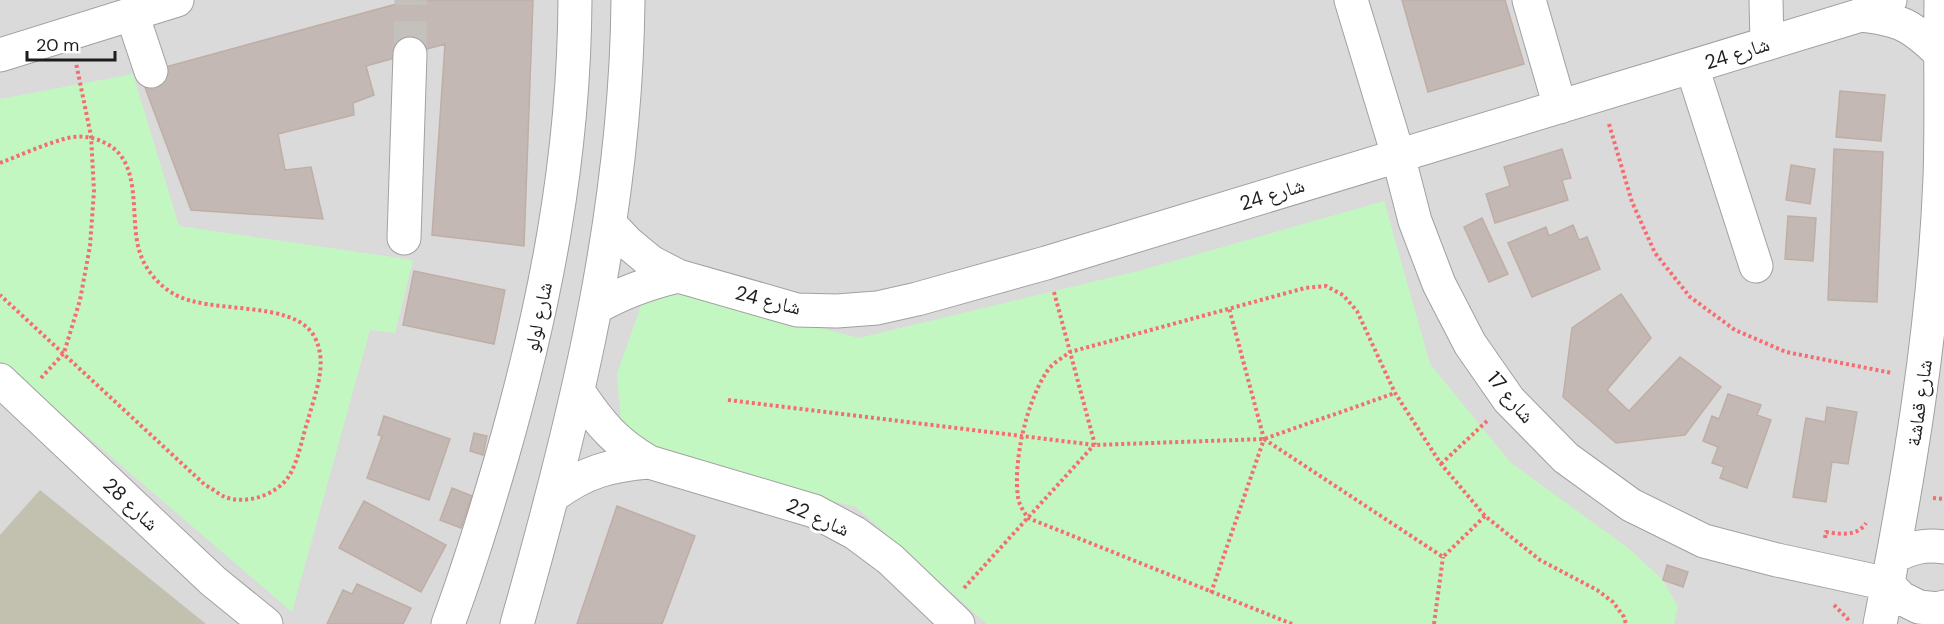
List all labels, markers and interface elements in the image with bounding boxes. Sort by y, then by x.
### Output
scale bar [27,24,116,62]
street label: شارع 24 [1701,31,1773,75]
text: 20 m [36,33,79,57]
street label: شارع 24 [1236,172,1308,216]
street label: شارع 24 [733,279,803,321]
street label: شارع لولو [518,280,558,354]
street label: شارع قماشة [1900,358,1938,448]
street label: شارع 17 [1482,366,1540,428]
street label: شارع 28 [98,472,164,536]
street label: شارع 22 [782,492,854,542]

